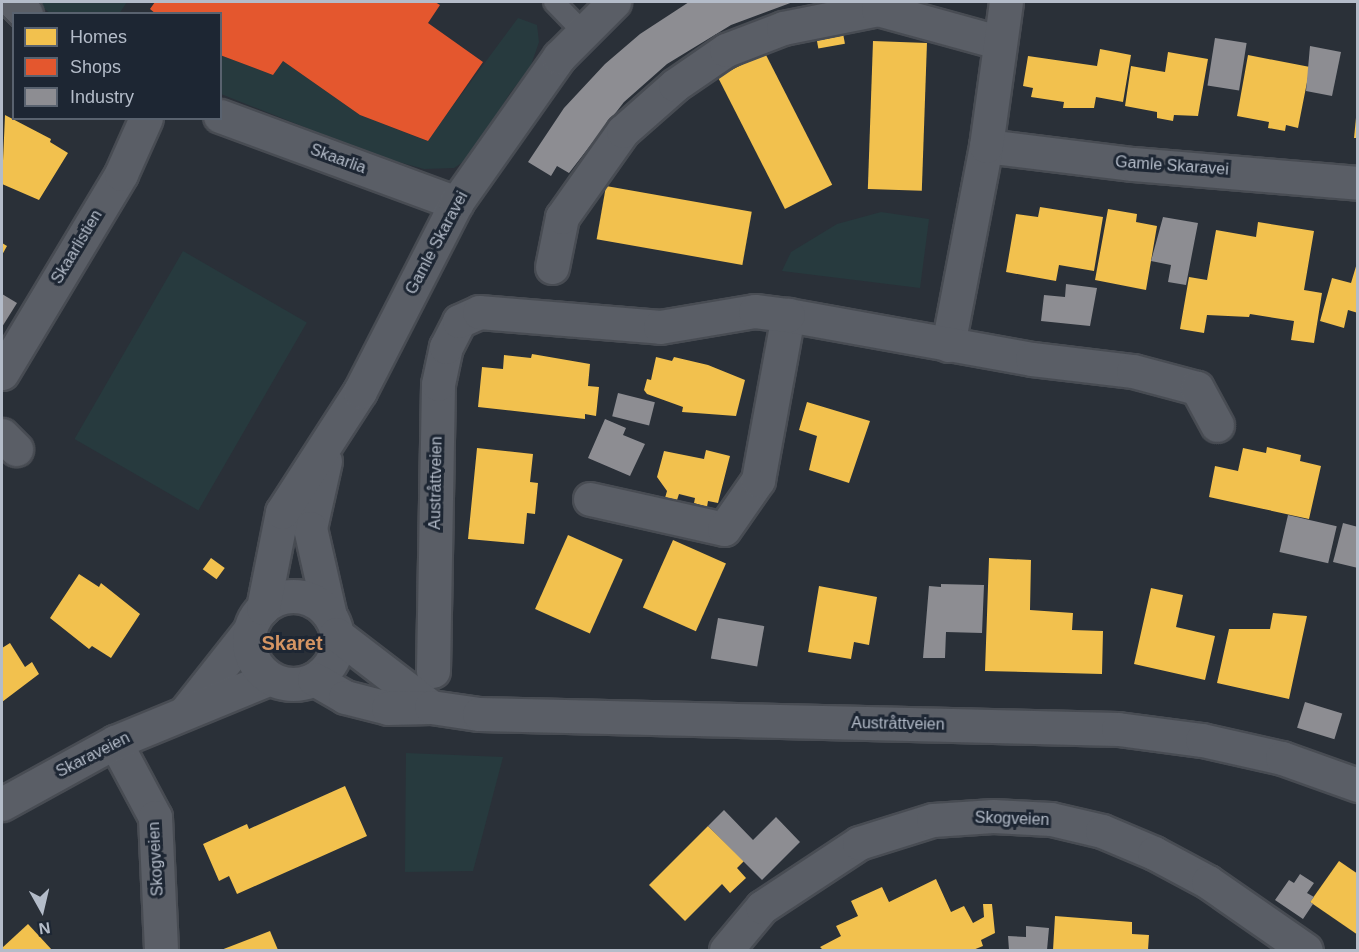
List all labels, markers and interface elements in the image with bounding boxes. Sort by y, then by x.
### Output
legend [12,12,222,120]
text: Homes [70,27,127,47]
text: Shops [70,57,121,77]
text: Industry [70,87,134,107]
street label: Skaarlia [308,140,368,178]
street label: Gamle Skaravei [1115,152,1229,180]
street label: Gamle Skaravei [402,188,472,298]
street label: Skaarlistien [47,207,107,287]
street label: Austråttveien [426,436,446,530]
district label: Skaret [261,631,323,655]
street label: Austråttveien [851,714,945,734]
street label: Skaraveien [53,728,133,782]
street label: Skogveien [974,808,1050,830]
street label: Skogveien [144,821,168,897]
north arrow [12,880,72,940]
text: N [38,919,51,938]

